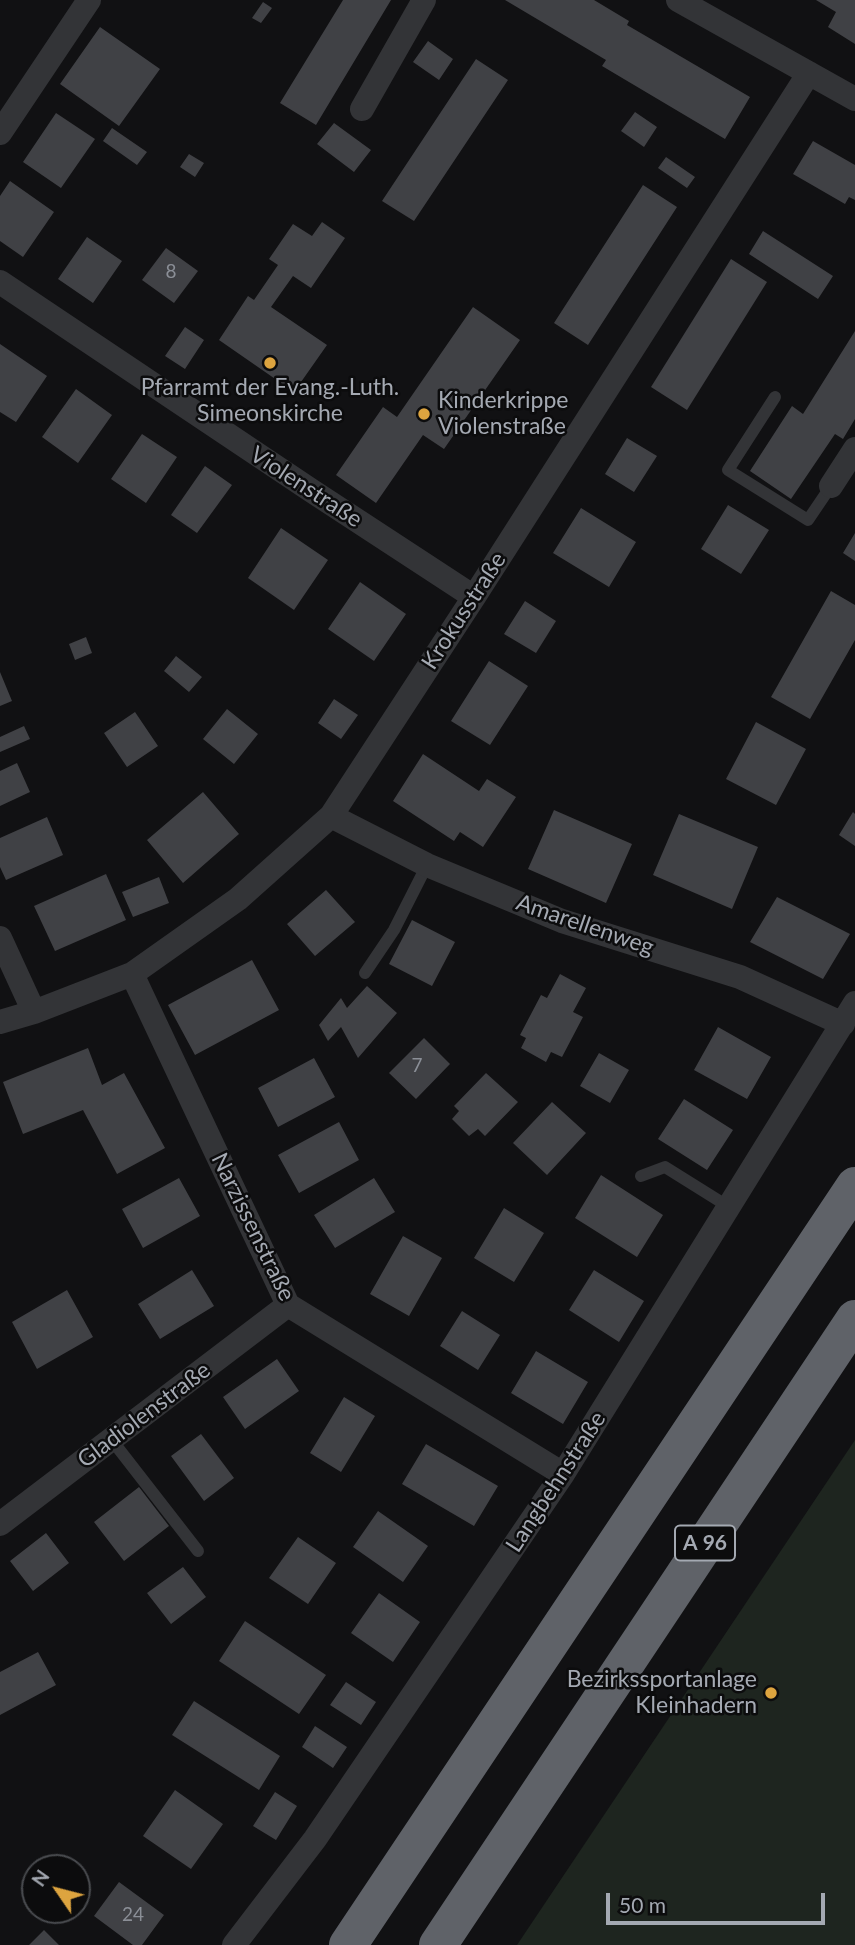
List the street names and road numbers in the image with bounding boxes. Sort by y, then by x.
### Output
street label: Violenstraße [245,441,367,533]
street label: Krokusstraße [416,547,512,675]
street label: Amarellenweg [513,889,657,961]
street label: Narzissenstraße [205,1149,301,1305]
street label: Gladiolenstraße [72,1356,216,1474]
street label: Langbehnstraße [500,1407,612,1557]
road number: A 96 [675,1526,735,1560]

